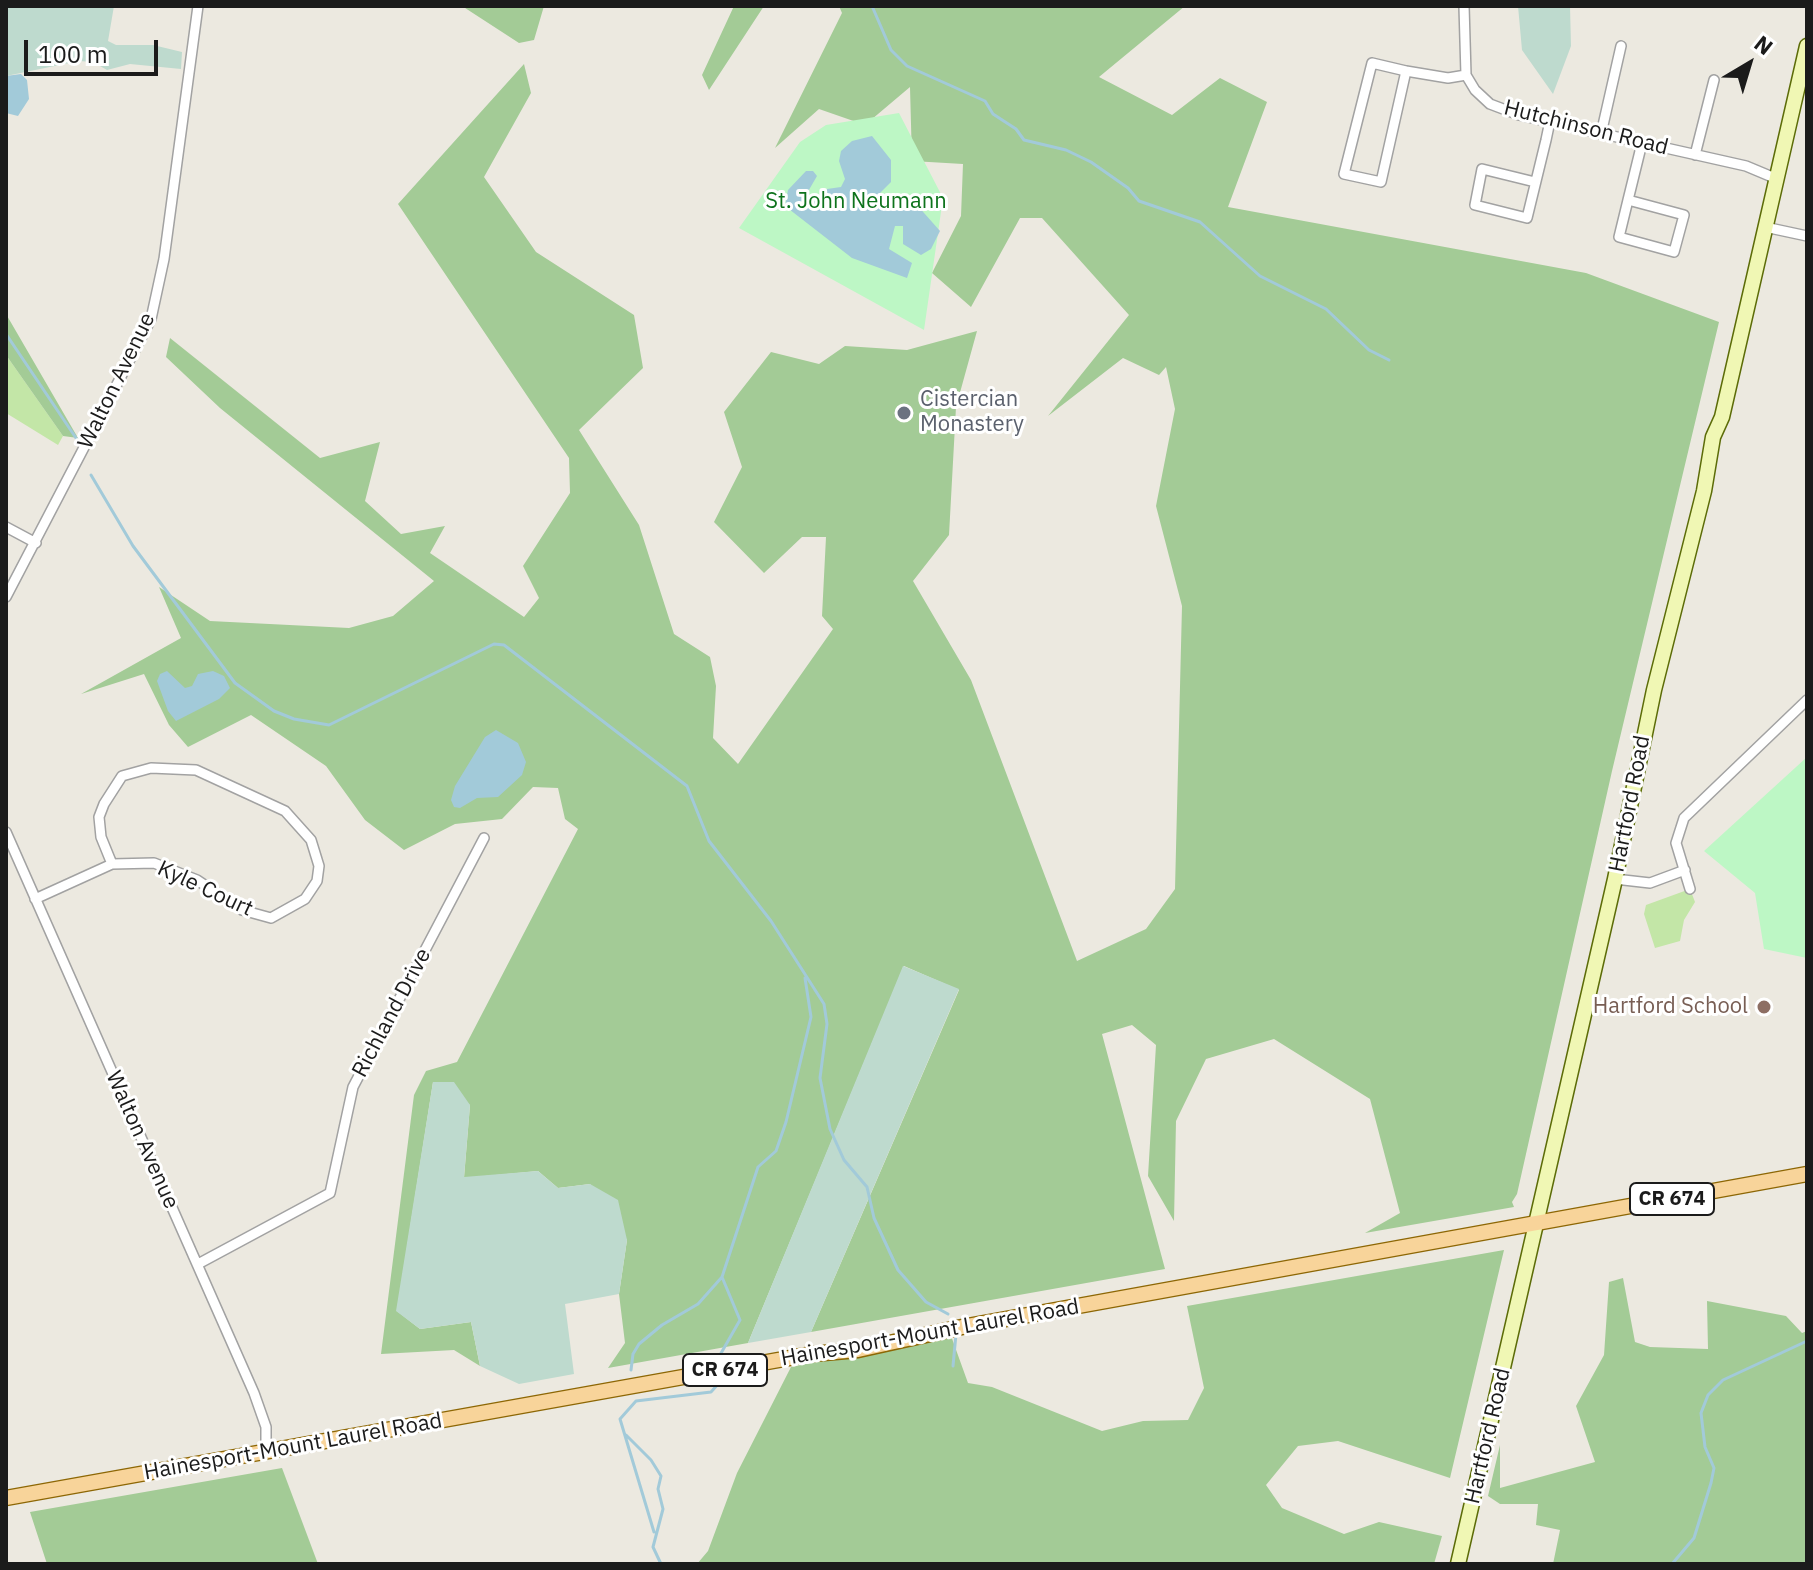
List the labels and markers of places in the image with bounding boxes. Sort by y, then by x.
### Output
place label: Cistercian Monastery [920,387,1024,438]
marker: Cistercian Monastery [895,404,913,422]
place label: Hartford School [1593,994,1748,1020]
marker: Hartford School [1755,998,1773,1016]

